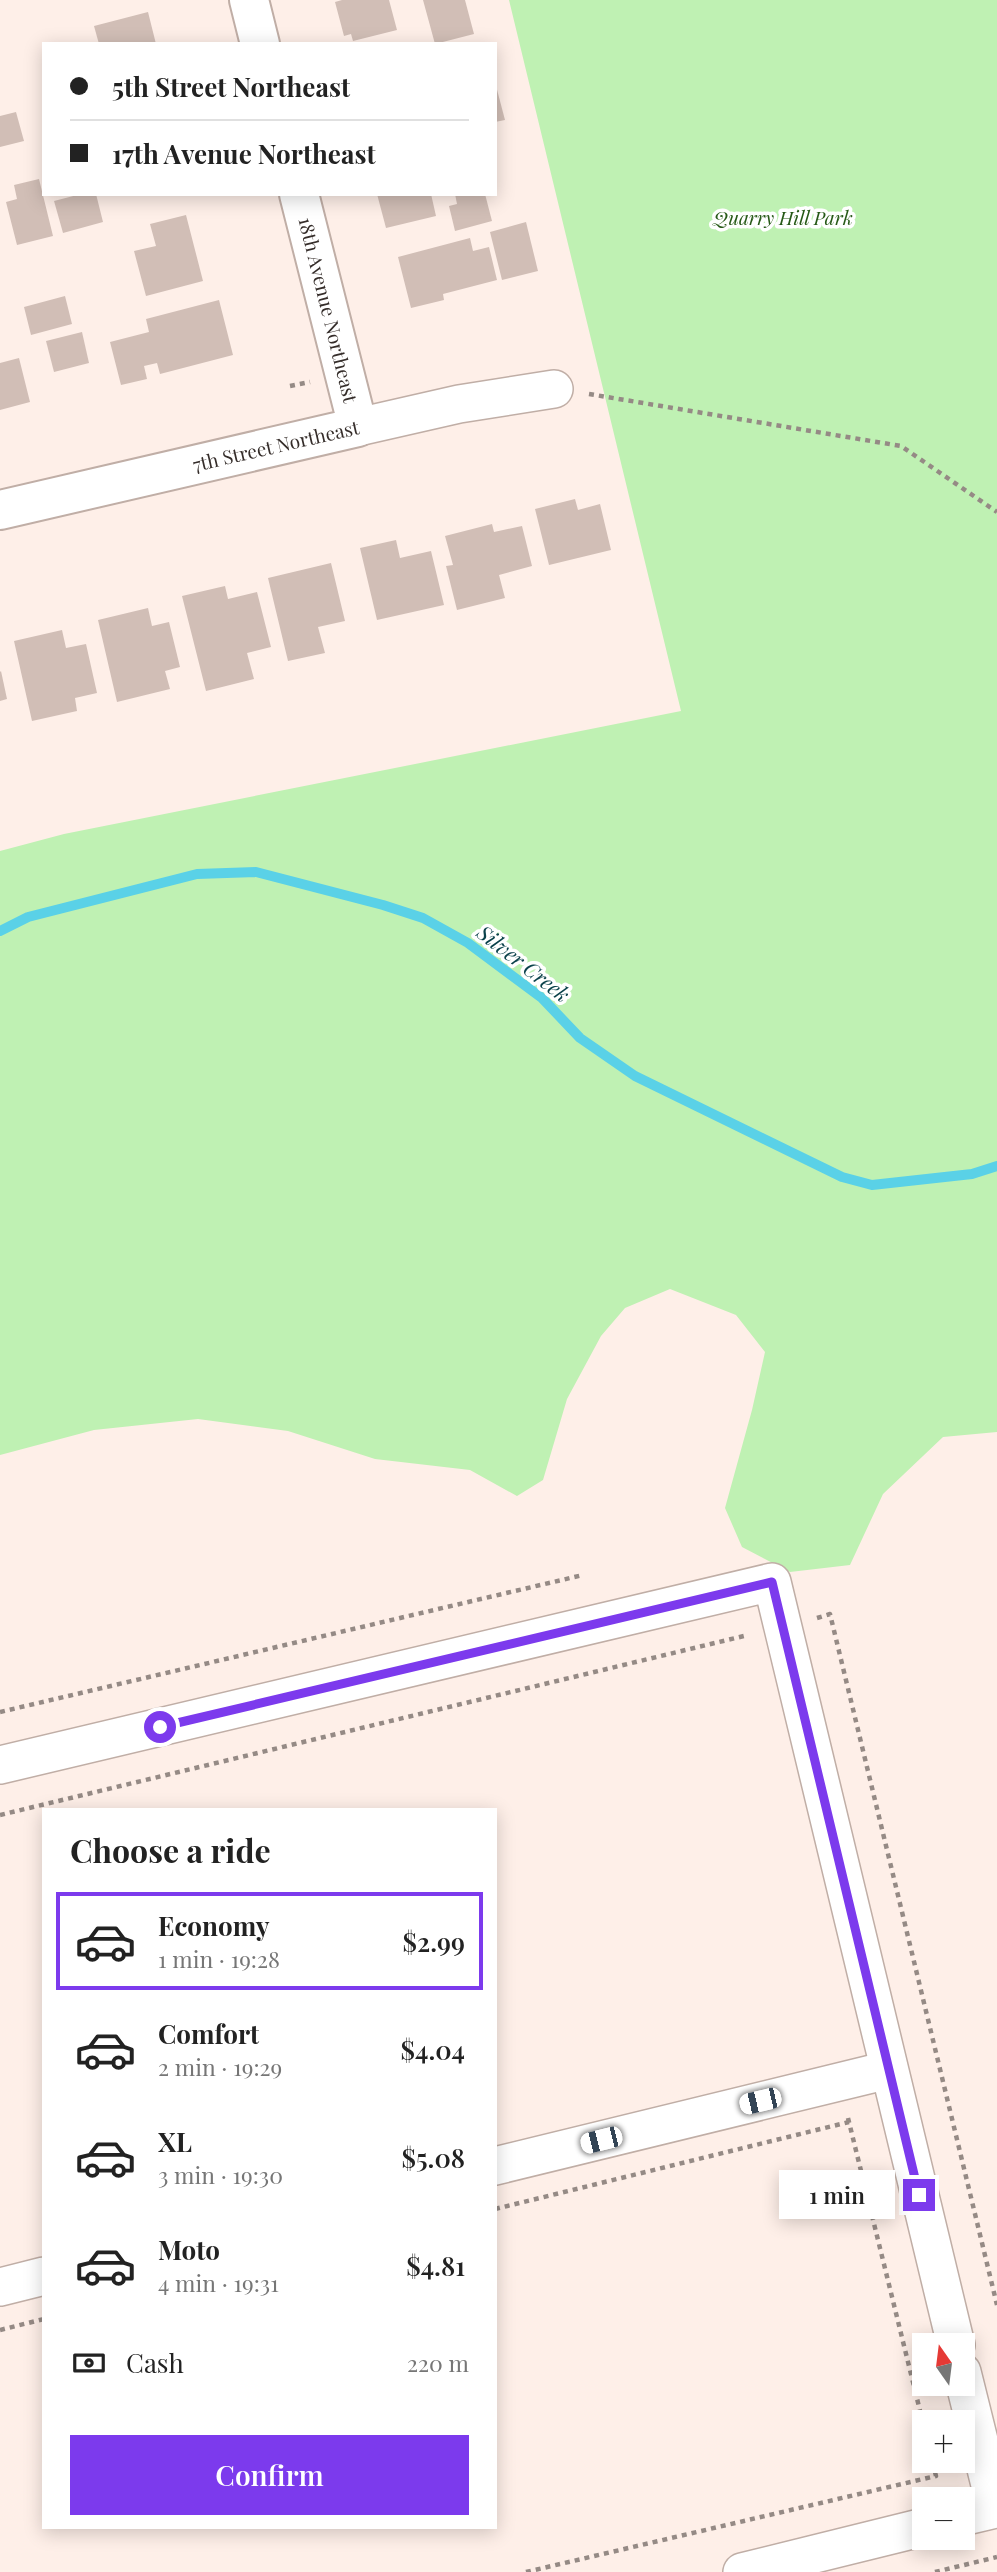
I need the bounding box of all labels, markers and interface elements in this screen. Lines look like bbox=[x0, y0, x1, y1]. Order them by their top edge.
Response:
text: 5th Street Northeast bbox=[112, 69, 350, 104]
text: 17th Avenue Northeast bbox=[112, 136, 376, 171]
park label: Quarry Hill Park bbox=[712, 204, 853, 230]
street label: 18th Avenue Northeast bbox=[293, 214, 365, 406]
street label: 7th Street Northeast bbox=[190, 413, 362, 477]
water label: Silver Creek bbox=[471, 917, 576, 1007]
route start bbox=[144, 1711, 176, 1743]
text: Choose a ride bbox=[70, 1828, 271, 1871]
text: Economy bbox=[158, 1908, 269, 1943]
icon: car bbox=[74, 1910, 137, 1973]
text: $2.99 bbox=[403, 1924, 465, 1959]
text: 1 min · 19:28 bbox=[158, 1943, 280, 1974]
text: Comfort bbox=[158, 2016, 259, 2051]
icon: car bbox=[74, 2018, 137, 2081]
text: $4.04 bbox=[401, 2032, 465, 2067]
text: 2 min · 19:29 bbox=[158, 2051, 282, 2082]
car bbox=[738, 2086, 783, 2116]
text: XL bbox=[158, 2124, 192, 2159]
car bbox=[579, 2125, 624, 2155]
icon: car bbox=[74, 2126, 137, 2189]
text: $5.08 bbox=[401, 2140, 465, 2175]
text: 3 min · 19:30 bbox=[158, 2159, 283, 2190]
callout: 1 min bbox=[779, 2170, 894, 2220]
text: 1 min bbox=[809, 2179, 865, 2210]
route end bbox=[903, 2179, 935, 2211]
text: Moto bbox=[158, 2232, 220, 2267]
icon: car bbox=[74, 2234, 137, 2297]
text: $4.81 bbox=[406, 2248, 465, 2283]
text: 4 min · 19:31 bbox=[158, 2267, 279, 2298]
north arrow bbox=[912, 2333, 975, 2396]
map controls bbox=[912, 2333, 975, 2550]
icon: cash bbox=[70, 2344, 108, 2382]
text: Cash bbox=[126, 2345, 184, 2380]
text: 220 m bbox=[407, 2347, 469, 2378]
button: + bbox=[912, 2410, 975, 2473]
button: Confirm bbox=[70, 2435, 469, 2515]
button: − bbox=[912, 2487, 975, 2550]

